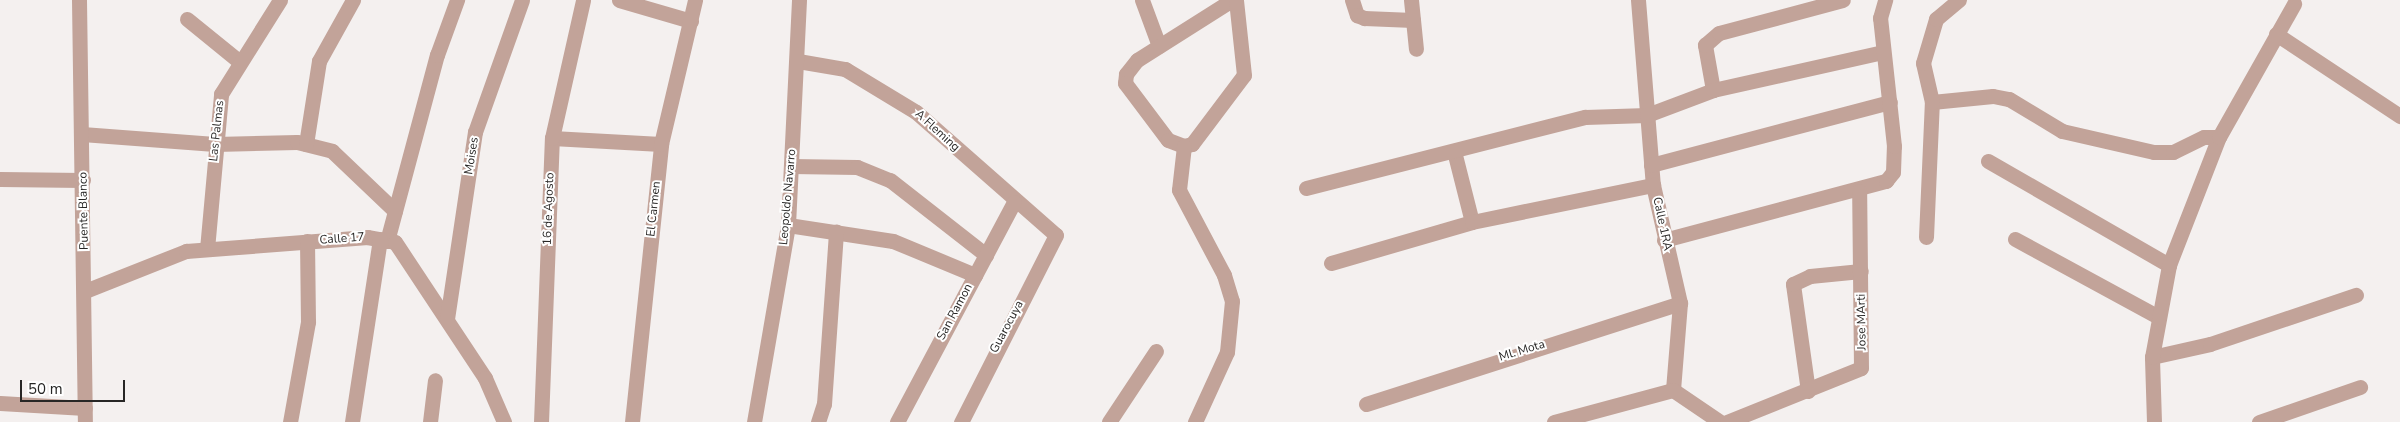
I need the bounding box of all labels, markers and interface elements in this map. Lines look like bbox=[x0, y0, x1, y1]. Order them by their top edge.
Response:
street label: Las Palmas bbox=[207, 100, 227, 162]
street label: A Fleming bbox=[912, 107, 962, 155]
street label: Moises bbox=[462, 136, 482, 176]
street label: Leopoldo Navarro bbox=[777, 148, 799, 246]
street label: Puente Blanco bbox=[76, 172, 92, 250]
street label: 16 de Agosto bbox=[541, 172, 557, 246]
street label: El Carmen bbox=[644, 181, 664, 237]
street label: Calle 1RA bbox=[1649, 196, 1675, 252]
street label: Calle 17 bbox=[319, 230, 365, 248]
street label: San Ramon bbox=[934, 281, 976, 343]
street label: Jose MArti bbox=[1854, 294, 1870, 350]
street label: Guarocuya bbox=[987, 298, 1027, 356]
street label: Ml. Mota bbox=[1497, 337, 1547, 365]
scale bar bbox=[22, 370, 128, 402]
text: 50 m bbox=[28, 379, 63, 399]

